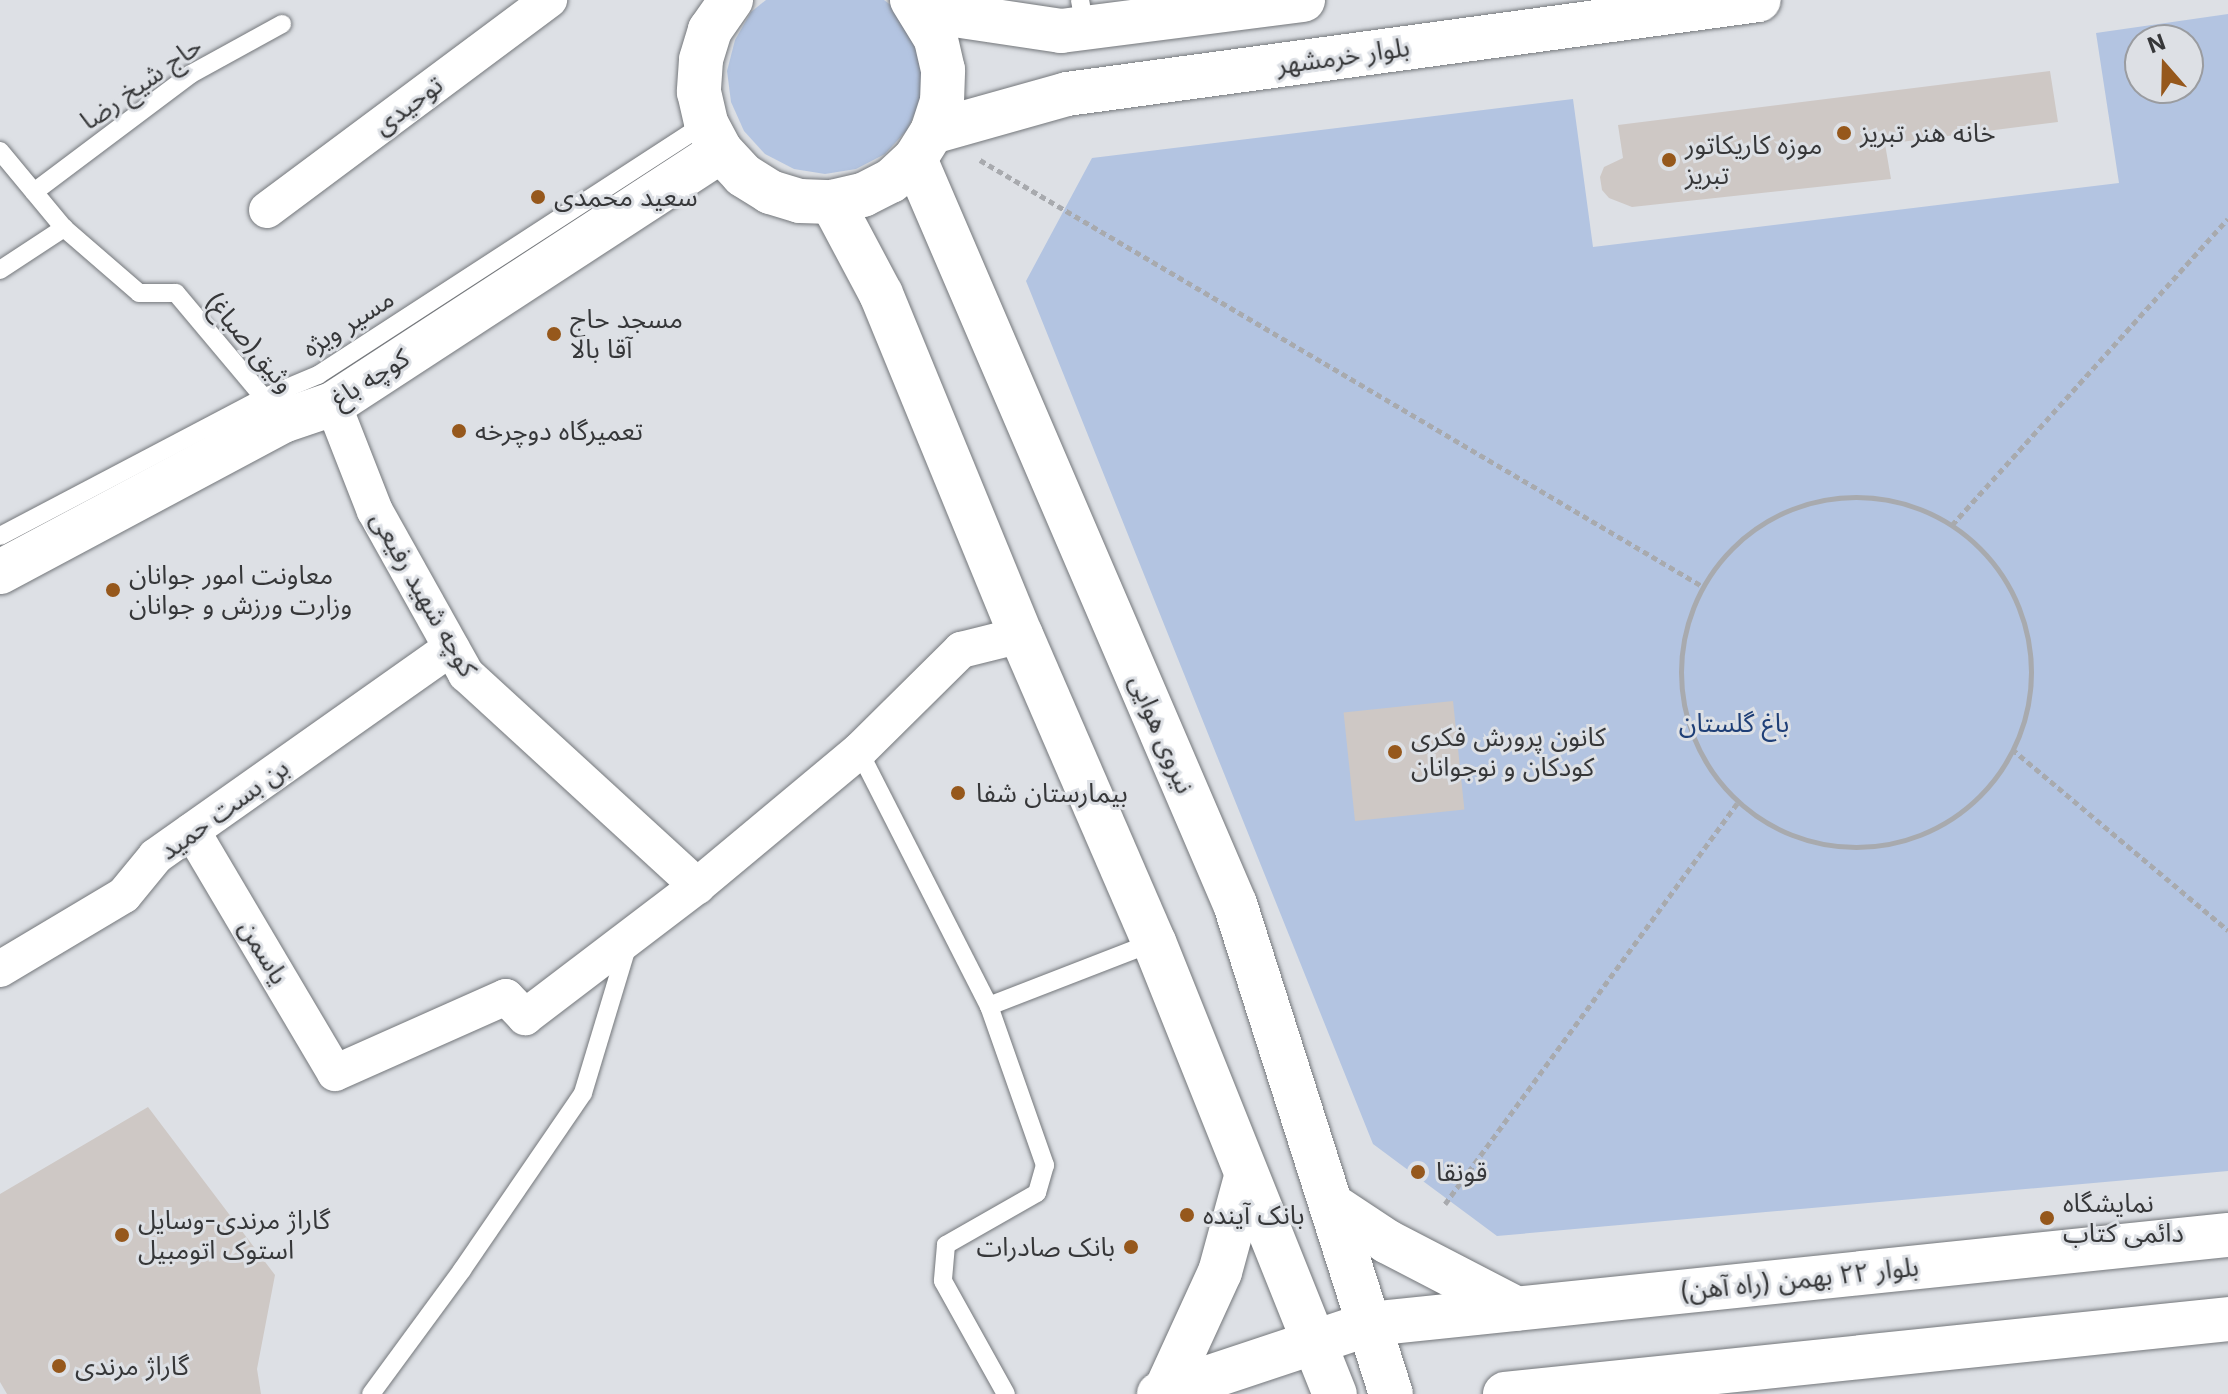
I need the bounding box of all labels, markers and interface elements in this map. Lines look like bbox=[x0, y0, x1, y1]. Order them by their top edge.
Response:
north arrow bbox=[2124, 24, 2204, 104]
text: N bbox=[2144, 28, 2169, 58]
street label: حاج شیخ رضا bbox=[74, 30, 208, 136]
street label: بلوار خرمشهر bbox=[1275, 31, 1411, 81]
street label: توحیدی bbox=[367, 69, 449, 141]
place label: خانه هنر تبریز bbox=[1860, 117, 1996, 149]
marker: خانه هنر تبریز bbox=[1835, 124, 1853, 142]
place label: موزه کاریکاتور تبریز bbox=[1685, 129, 1822, 190]
marker: موزه کاریکاتور تبریز bbox=[1660, 151, 1678, 169]
place label: سعید محمدی bbox=[554, 181, 698, 213]
marker: سعید محمدی bbox=[529, 188, 547, 206]
street label: مسیر ویژه bbox=[296, 283, 400, 363]
street label: وثیق(صباغ) bbox=[199, 285, 301, 399]
place label: مسجد حاج آقا بالا bbox=[570, 303, 683, 364]
marker: مسجد حاج آقا بالا bbox=[545, 325, 563, 343]
street label: کوچه باغ bbox=[325, 342, 415, 414]
place label: تعمیرگاه دوچرخه bbox=[475, 415, 643, 447]
marker: تعمیرگاه دوچرخه bbox=[450, 422, 468, 440]
street label: کوچه شهید رفیعی bbox=[364, 506, 484, 682]
place label: معاونت امور جوانان وزارت ورزش و جوانان bbox=[129, 559, 352, 620]
marker: معاونت امور جوانان وزارت ورزش و جوانان bbox=[104, 581, 122, 599]
street label: نیروی هوایی bbox=[1123, 670, 1201, 798]
park label: باغ گلستان bbox=[1679, 707, 1789, 739]
place label: کانون پرورش فکری کودکان و نوجوانان bbox=[1411, 721, 1606, 782]
marker: کانون پرورش فکری کودکان و نوجوانان bbox=[1386, 743, 1404, 761]
street label: بن بست حمید bbox=[153, 752, 295, 866]
place label: بیمارستان شفا bbox=[976, 777, 1128, 809]
marker: بیمارستان شفا bbox=[947, 782, 969, 804]
street label: یاسمن bbox=[233, 914, 295, 990]
place label: قونقا bbox=[1436, 1156, 1487, 1188]
marker: قونقا bbox=[1407, 1161, 1429, 1183]
place label: نمایشگاه دائمی کتاب bbox=[2063, 1187, 2184, 1248]
place label: بانک آینده bbox=[1203, 1199, 1304, 1231]
place label: گاراژ مرندی-وسایل استوک اتومبیل bbox=[138, 1204, 330, 1266]
marker: بانک آینده bbox=[1178, 1206, 1196, 1224]
marker: نمایشگاه دائمی کتاب bbox=[2038, 1209, 2056, 1227]
marker: گاراژ مرندی-وسایل استوک اتومبیل bbox=[113, 1226, 131, 1244]
place label: بانک صادرات bbox=[976, 1231, 1115, 1263]
marker: بانک صادرات bbox=[1122, 1238, 1140, 1256]
street label: بلوار ۲۲ بهمن (راه آهن) bbox=[1678, 1251, 1920, 1307]
place label: گاراژ مرندی bbox=[75, 1350, 189, 1382]
marker: گاراژ مرندی bbox=[50, 1357, 68, 1375]

